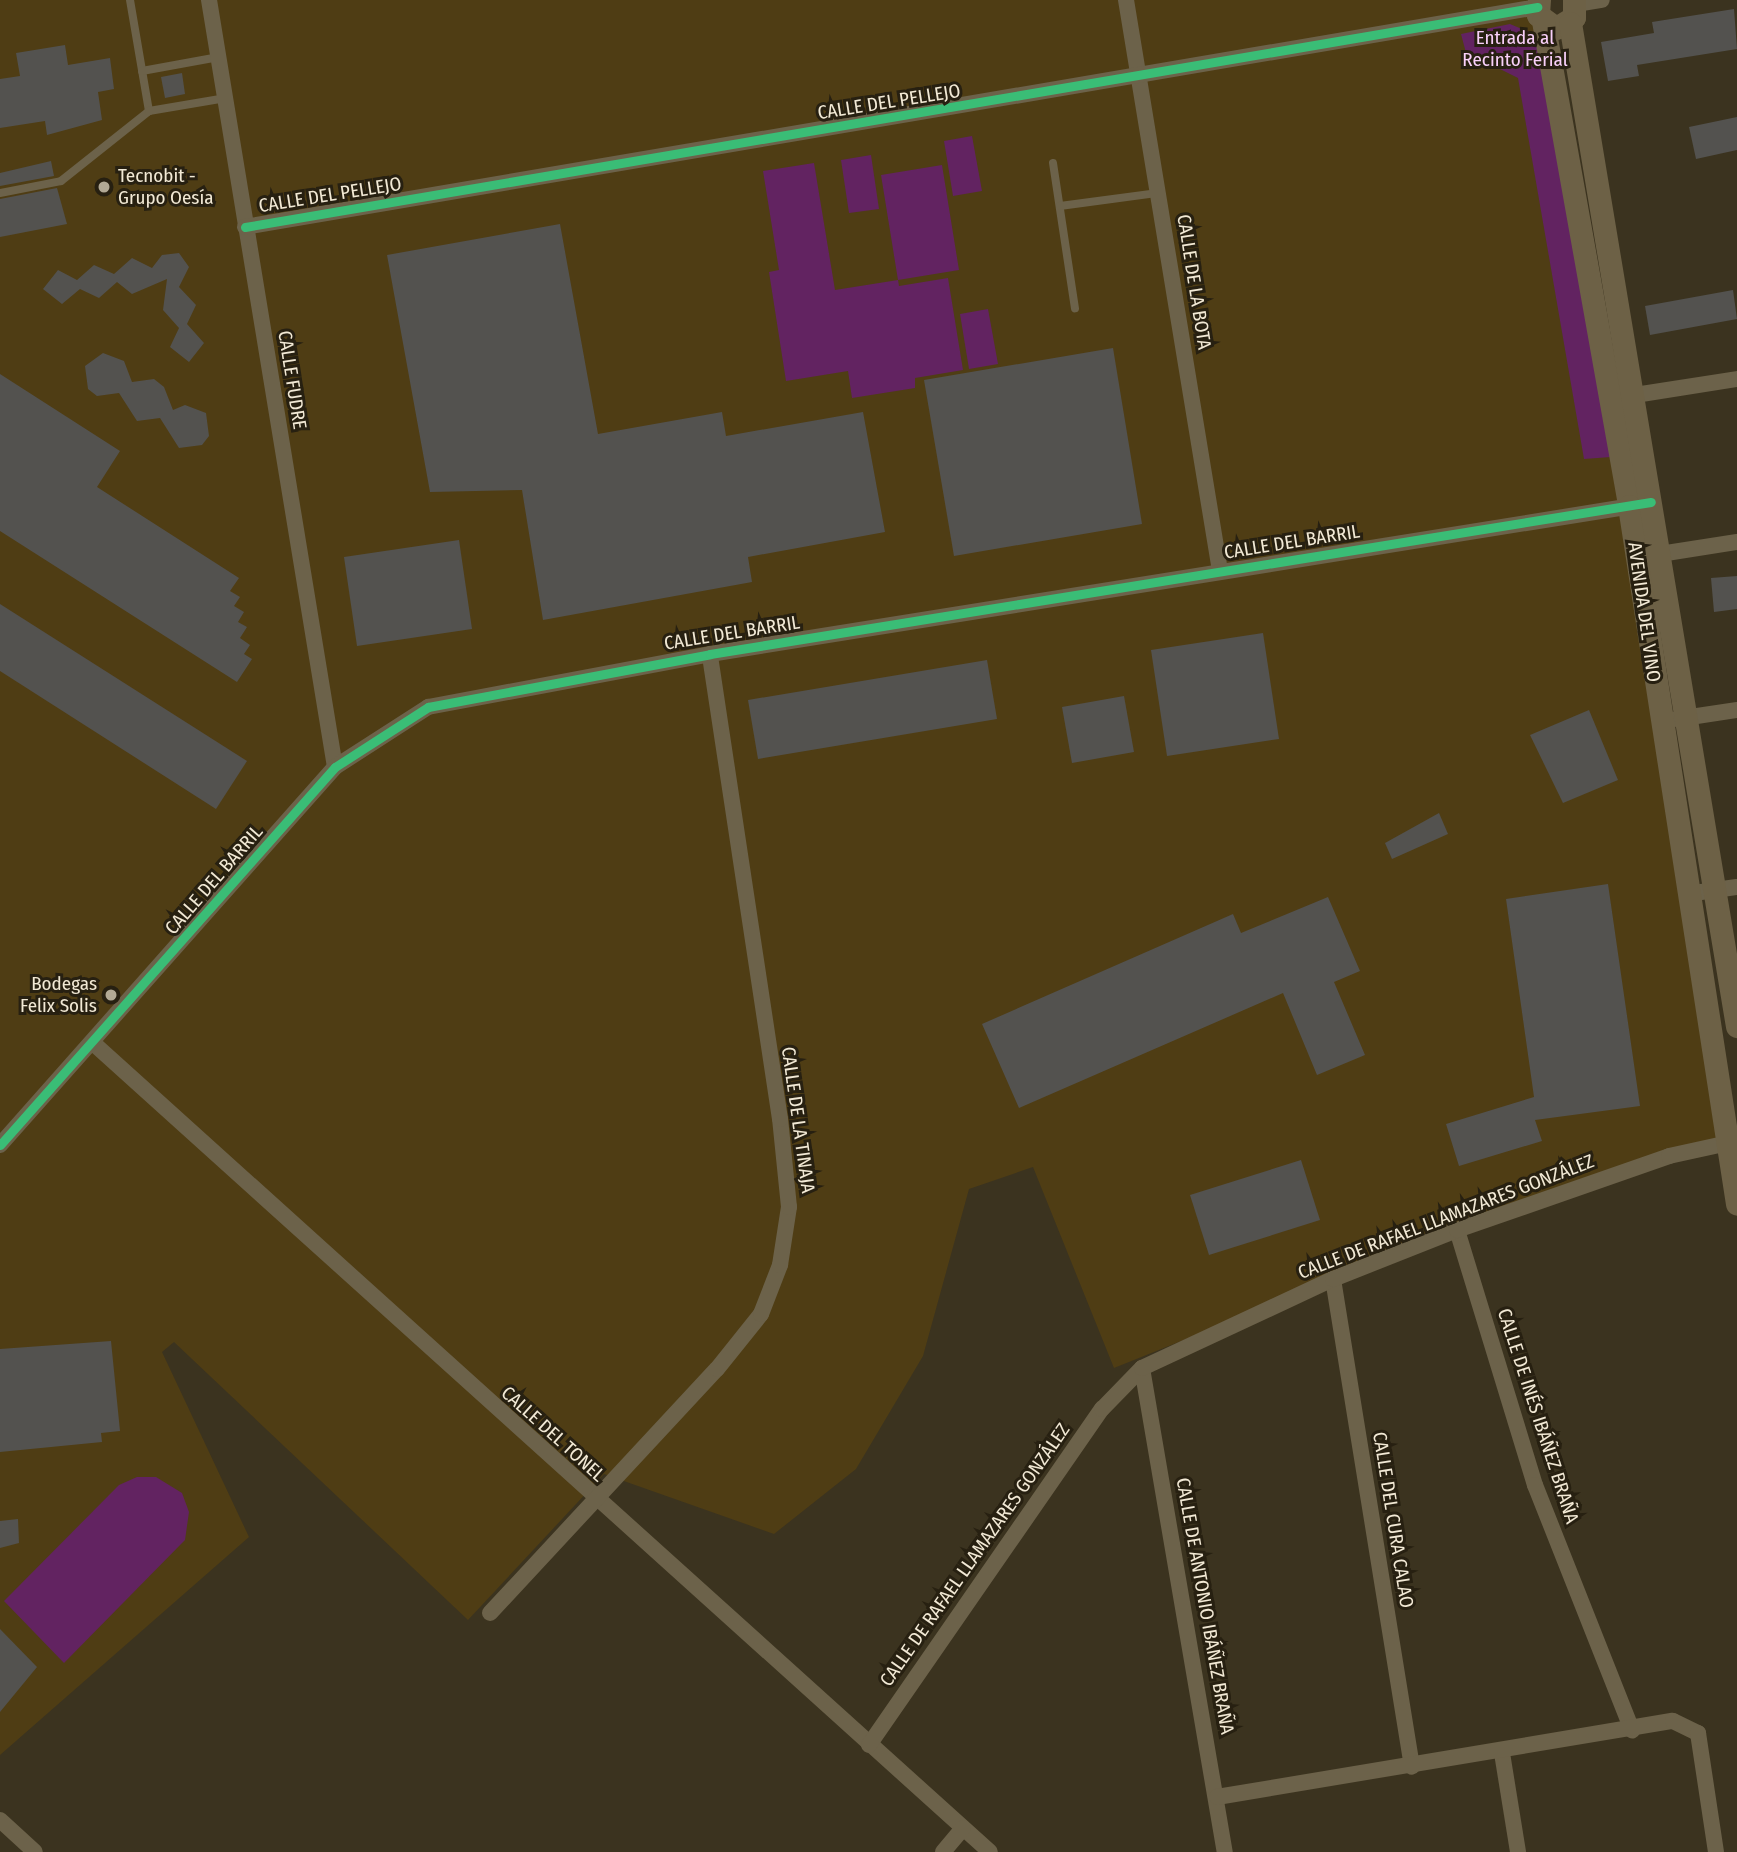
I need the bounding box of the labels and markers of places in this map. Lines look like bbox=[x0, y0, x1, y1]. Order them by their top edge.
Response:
place label: Tecnobit - Grupo Oesía bbox=[118, 165, 214, 209]
marker: Tecnobit - Grupo Oesía bbox=[96, 179, 112, 195]
place label: Bodegas Felix Solis bbox=[20, 973, 97, 1017]
marker: Bodegas Felix Solis bbox=[103, 987, 119, 1003]

